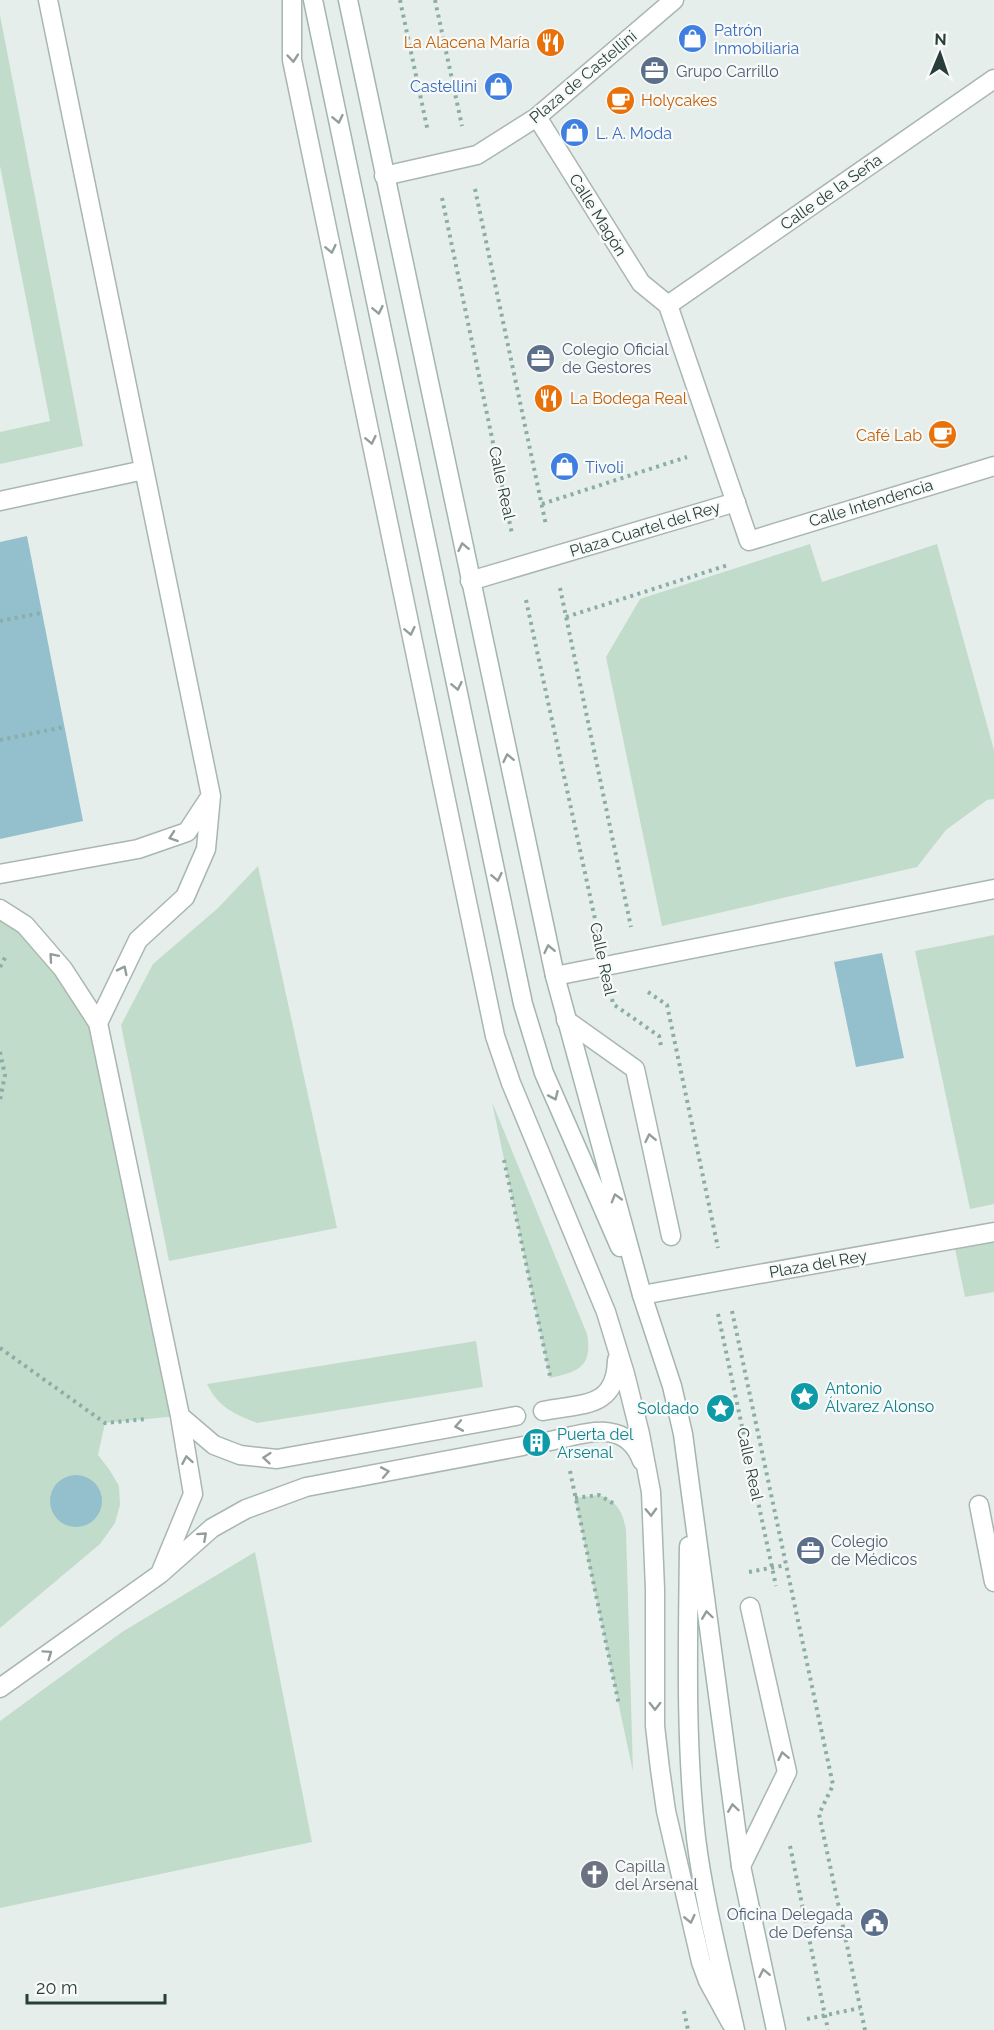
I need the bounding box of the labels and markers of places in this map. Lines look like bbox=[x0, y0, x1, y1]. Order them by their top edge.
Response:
place label: Patrón Inmobiliaria bbox=[714, 21, 799, 58]
shop icon: Patrón Inmobiliaria bbox=[677, 23, 709, 55]
restaurant icon: La Alacena María bbox=[535, 26, 567, 58]
place label: La Alacena María bbox=[404, 33, 530, 52]
office icon: Grupo Carrillo bbox=[639, 55, 671, 87]
place label: Grupo Carrillo bbox=[676, 62, 779, 81]
shop icon: Castellini bbox=[482, 70, 514, 102]
place label: Castellini bbox=[410, 77, 477, 96]
cafe icon: Holycakes bbox=[604, 84, 636, 116]
place label: Holycakes bbox=[641, 91, 718, 110]
shop icon: L. A. Moda bbox=[559, 117, 591, 149]
place label: L. A. Moda bbox=[596, 124, 672, 143]
place label: Colegio Oficial de Gestores bbox=[562, 340, 669, 377]
office icon: Colegio Oficial de Gestores bbox=[525, 342, 557, 374]
restaurant icon: La Bodega Real bbox=[533, 382, 565, 414]
place label: La Bodega Real bbox=[570, 389, 688, 408]
cafe icon: Café Lab bbox=[927, 419, 959, 451]
place label: Café Lab bbox=[856, 426, 922, 445]
shop icon: Tivoli bbox=[548, 451, 580, 483]
place label: Tivoli bbox=[585, 458, 624, 477]
place label: Antonio Álvarez Alonso bbox=[825, 1379, 934, 1416]
place icon: Antonio Álvarez Alonso bbox=[788, 1381, 820, 1413]
place icon: Soldado bbox=[704, 1392, 736, 1424]
place label: Soldado bbox=[637, 1399, 699, 1418]
place label: Puerta del Arsenal bbox=[557, 1425, 634, 1462]
building icon: Puerta del Arsenal bbox=[520, 1427, 552, 1459]
place label: Colegio de Médicos bbox=[831, 1532, 917, 1569]
office icon: Colegio de Médicos bbox=[794, 1534, 826, 1566]
place label: Capilla del Arsenal bbox=[615, 1857, 698, 1894]
church icon: Capilla del Arsenal bbox=[578, 1859, 610, 1891]
place label: Oficina Delegada de Defensa bbox=[727, 1905, 853, 1942]
public building icon: Oficina Delegada de Defensa bbox=[858, 1907, 890, 1939]

